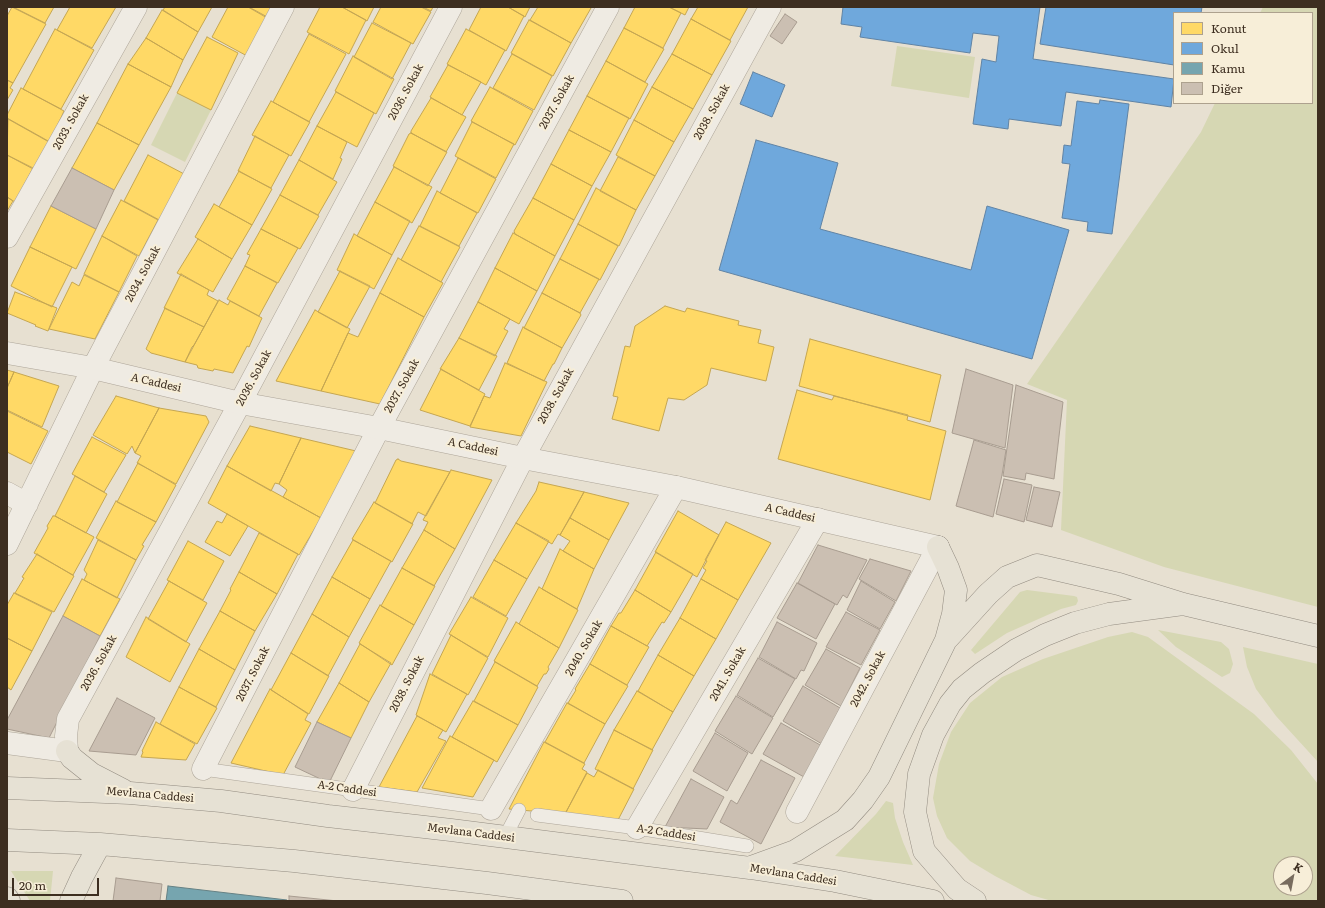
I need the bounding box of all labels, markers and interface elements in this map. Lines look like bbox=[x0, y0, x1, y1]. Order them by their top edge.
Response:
legend bbox=[1173, 12, 1313, 104]
text: Konut bbox=[1211, 19, 1246, 37]
text: Okul bbox=[1211, 39, 1239, 57]
text: Kamu bbox=[1211, 59, 1245, 77]
street label: 2036. Sokak bbox=[386, 62, 426, 122]
street label: 2037. Sokak bbox=[537, 73, 577, 131]
text: Diğer bbox=[1211, 79, 1242, 97]
street label: 2038. Sokak bbox=[691, 82, 733, 142]
street label: 2033. Sokak bbox=[50, 92, 92, 152]
street label: 2034. Sokak bbox=[123, 244, 163, 304]
street label: 2036. Sokak bbox=[234, 348, 274, 408]
street label: 2037. Sokak bbox=[382, 357, 422, 415]
street label: 2038. Sokak bbox=[535, 366, 577, 426]
street label: A Caddesi bbox=[130, 371, 182, 395]
street label: A Caddesi bbox=[447, 435, 499, 459]
street label: A Caddesi bbox=[764, 501, 816, 525]
street label: 2040. Sokak bbox=[563, 618, 605, 678]
street label: 2036. Sokak bbox=[78, 633, 120, 693]
street label: 2037. Sokak bbox=[234, 644, 272, 704]
street label: 2041. Sokak bbox=[707, 644, 749, 704]
street label: 2042. Sokak bbox=[848, 649, 888, 709]
street label: 2038. Sokak bbox=[387, 653, 427, 715]
street label: A-2 Caddesi bbox=[316, 778, 378, 800]
street label: Mevlana Caddesi bbox=[105, 785, 195, 805]
street label: Mevlana Caddesi bbox=[426, 821, 516, 845]
street label: A-2 Caddesi bbox=[635, 822, 697, 844]
north arrow bbox=[1273, 856, 1313, 896]
text: K bbox=[1291, 858, 1307, 876]
street label: Mevlana Caddesi bbox=[748, 862, 838, 888]
scale bar bbox=[14, 870, 101, 896]
text: 20 m bbox=[19, 876, 46, 894]

